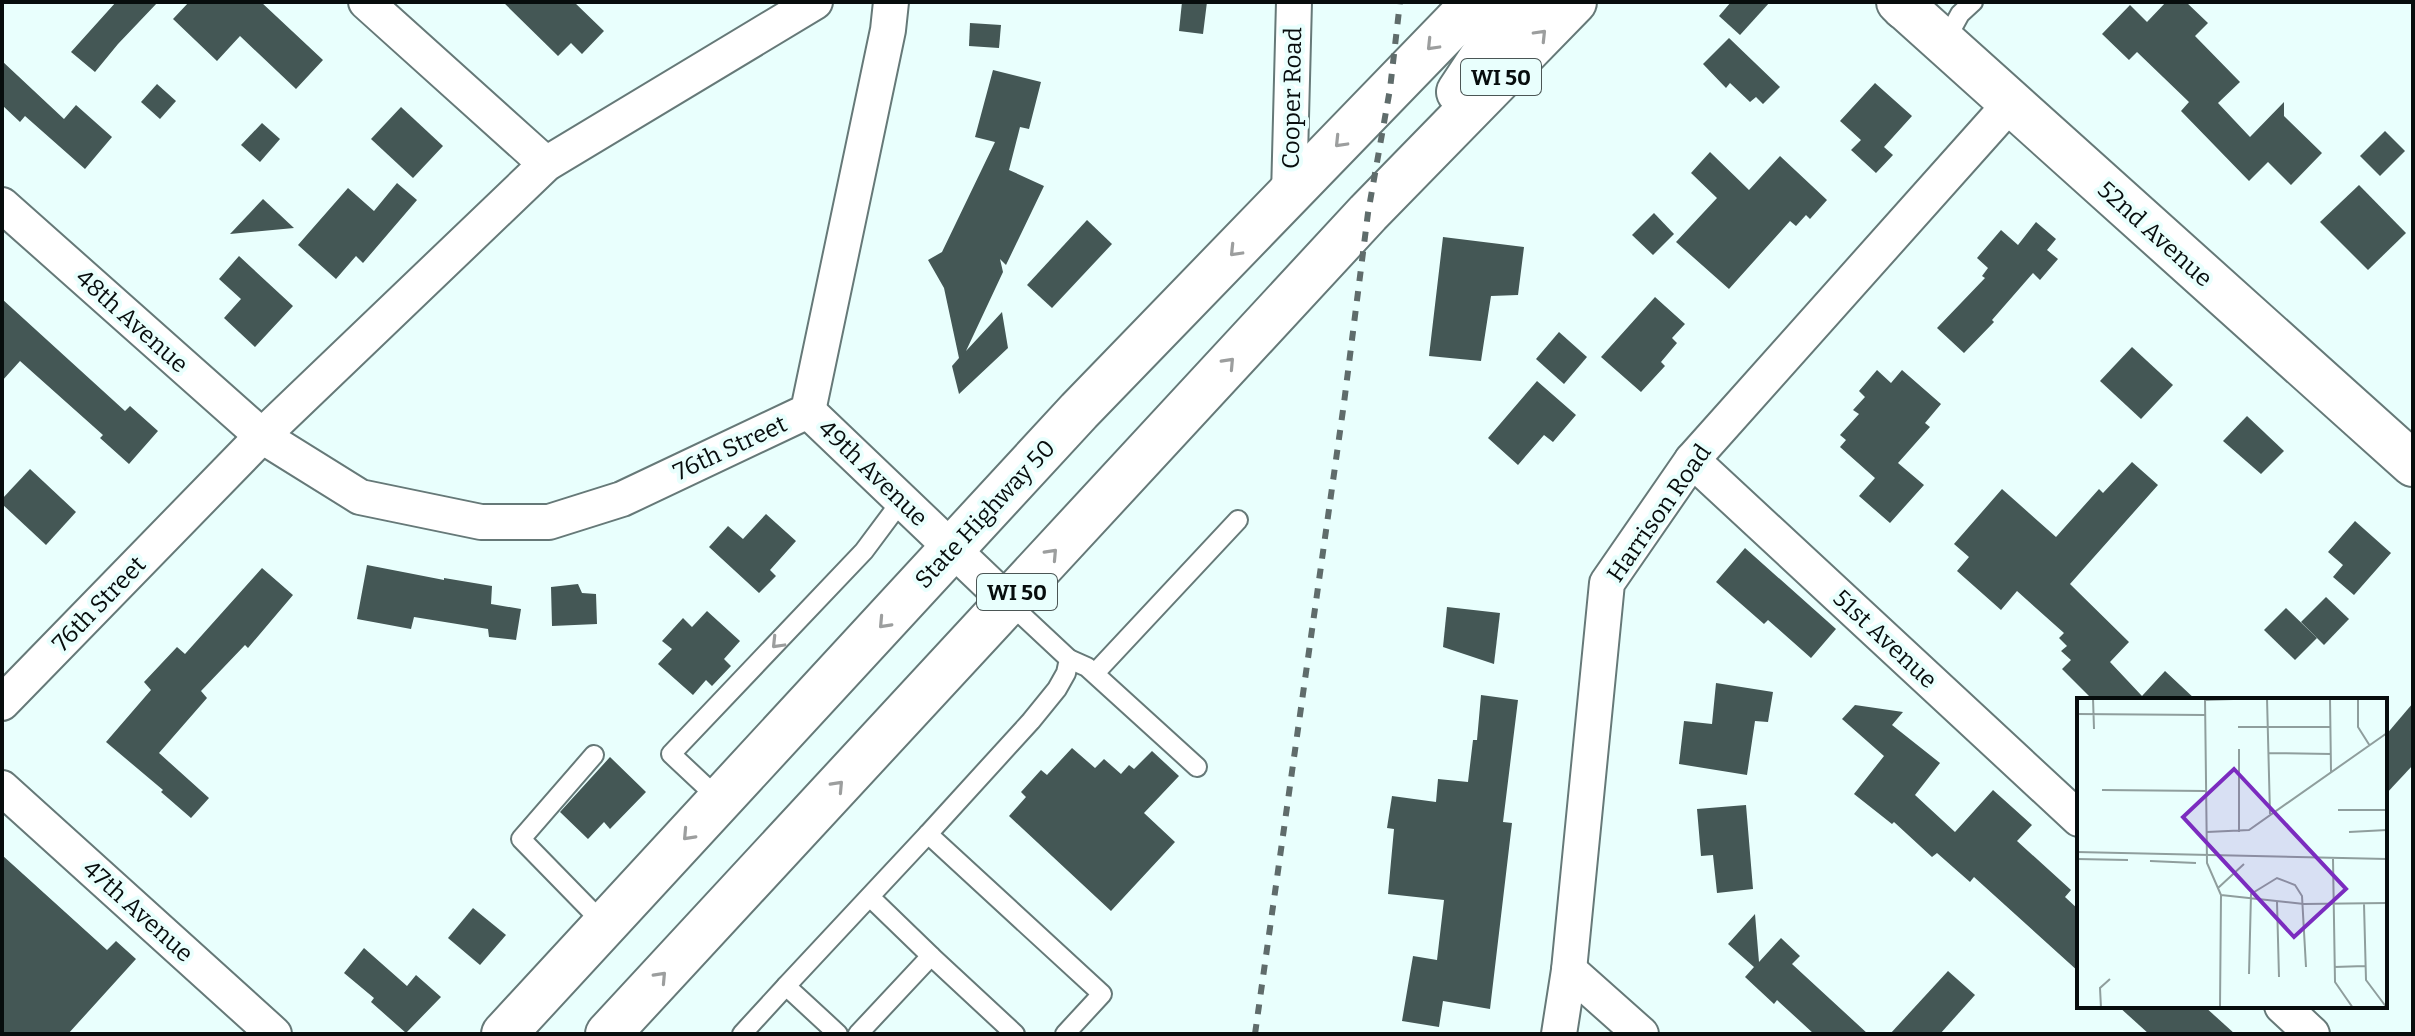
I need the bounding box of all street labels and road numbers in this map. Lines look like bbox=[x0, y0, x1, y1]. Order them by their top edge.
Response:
street label: Cooper Road bbox=[1277, 27, 1307, 169]
road number: WI 50 bbox=[1461, 59, 1541, 95]
street label: 52nd Avenue bbox=[2092, 175, 2218, 293]
street label: 48th Avenue bbox=[70, 264, 194, 378]
street label: 76th Street bbox=[669, 409, 791, 486]
street label: 49th Avenue bbox=[813, 414, 933, 532]
street label: State Highway 50 bbox=[909, 434, 1061, 594]
street label: Harrison Road bbox=[1601, 439, 1717, 587]
street label: 76th Street bbox=[47, 550, 152, 658]
road number: WI 50 bbox=[977, 574, 1057, 610]
street label: 51st Avenue bbox=[1827, 584, 1943, 694]
street label: 47th Avenue bbox=[77, 854, 199, 968]

